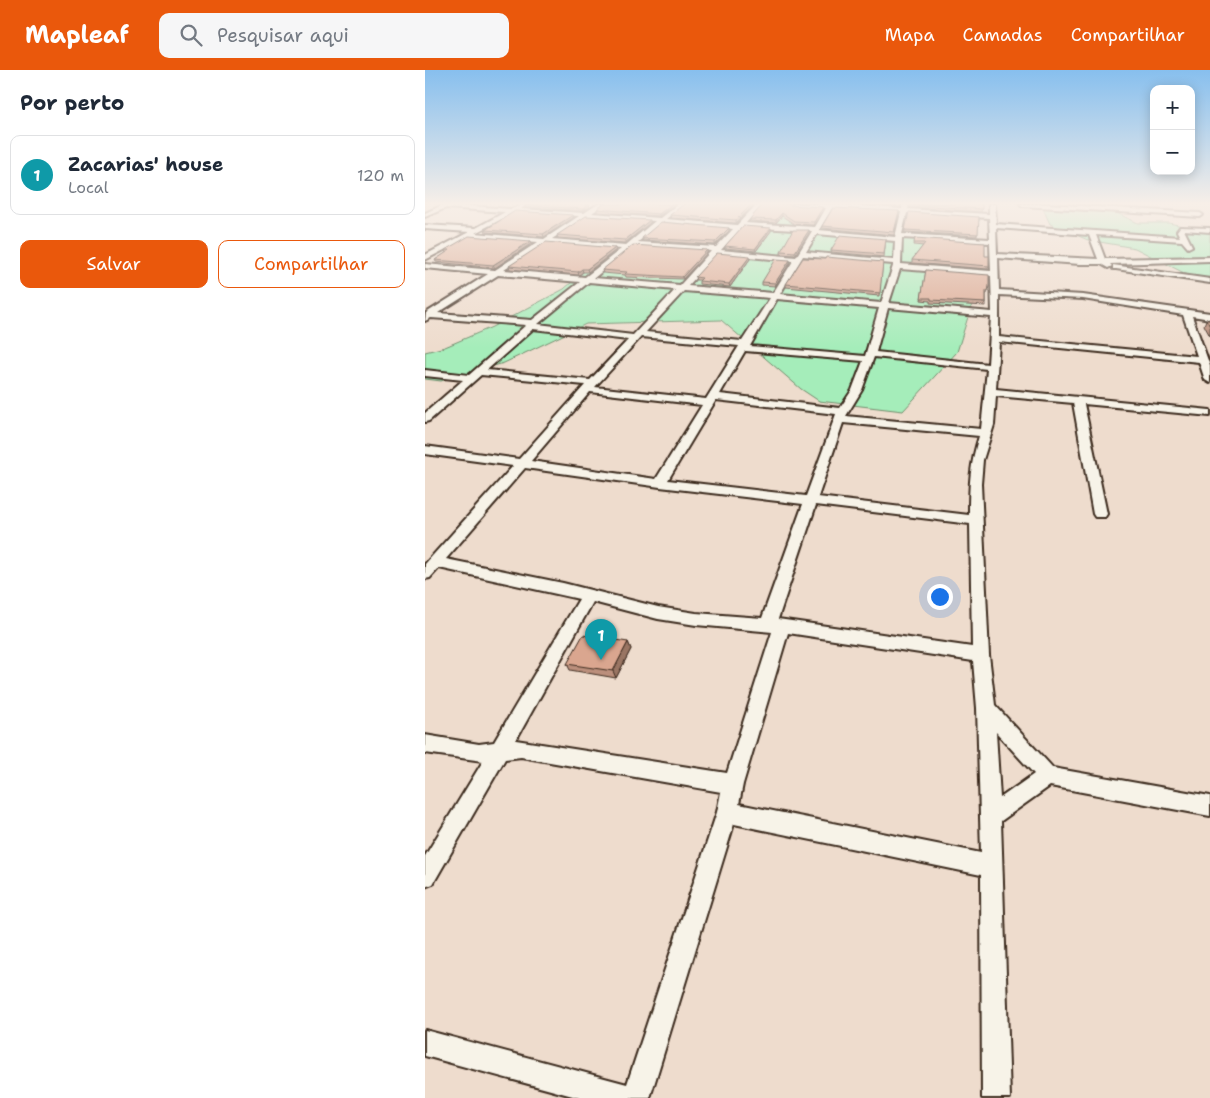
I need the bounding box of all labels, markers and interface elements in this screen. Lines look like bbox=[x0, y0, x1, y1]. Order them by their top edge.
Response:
search box bbox=[159, 13, 509, 58]
text: Mapleaf bbox=[25, 19, 129, 51]
icon: search bbox=[177, 21, 205, 49]
text: Pesquisar aqui bbox=[217, 23, 349, 48]
text: Mapa bbox=[885, 23, 935, 47]
text: Camadas bbox=[963, 23, 1043, 47]
text: Compartilhar bbox=[1071, 23, 1185, 47]
map controls bbox=[1150, 85, 1195, 175]
button: + bbox=[1150, 85, 1195, 130]
text: Por perto bbox=[20, 89, 124, 117]
button: − bbox=[1150, 130, 1195, 175]
text: Zacarias' house bbox=[68, 152, 223, 177]
text: 1 bbox=[33, 165, 41, 186]
text: 120 m bbox=[357, 165, 404, 186]
text: Local bbox=[68, 177, 109, 198]
button: Salvar bbox=[20, 240, 208, 288]
button: Compartilhar bbox=[218, 240, 405, 288]
your location bbox=[927, 584, 953, 610]
pin: 1 bbox=[585, 619, 617, 660]

